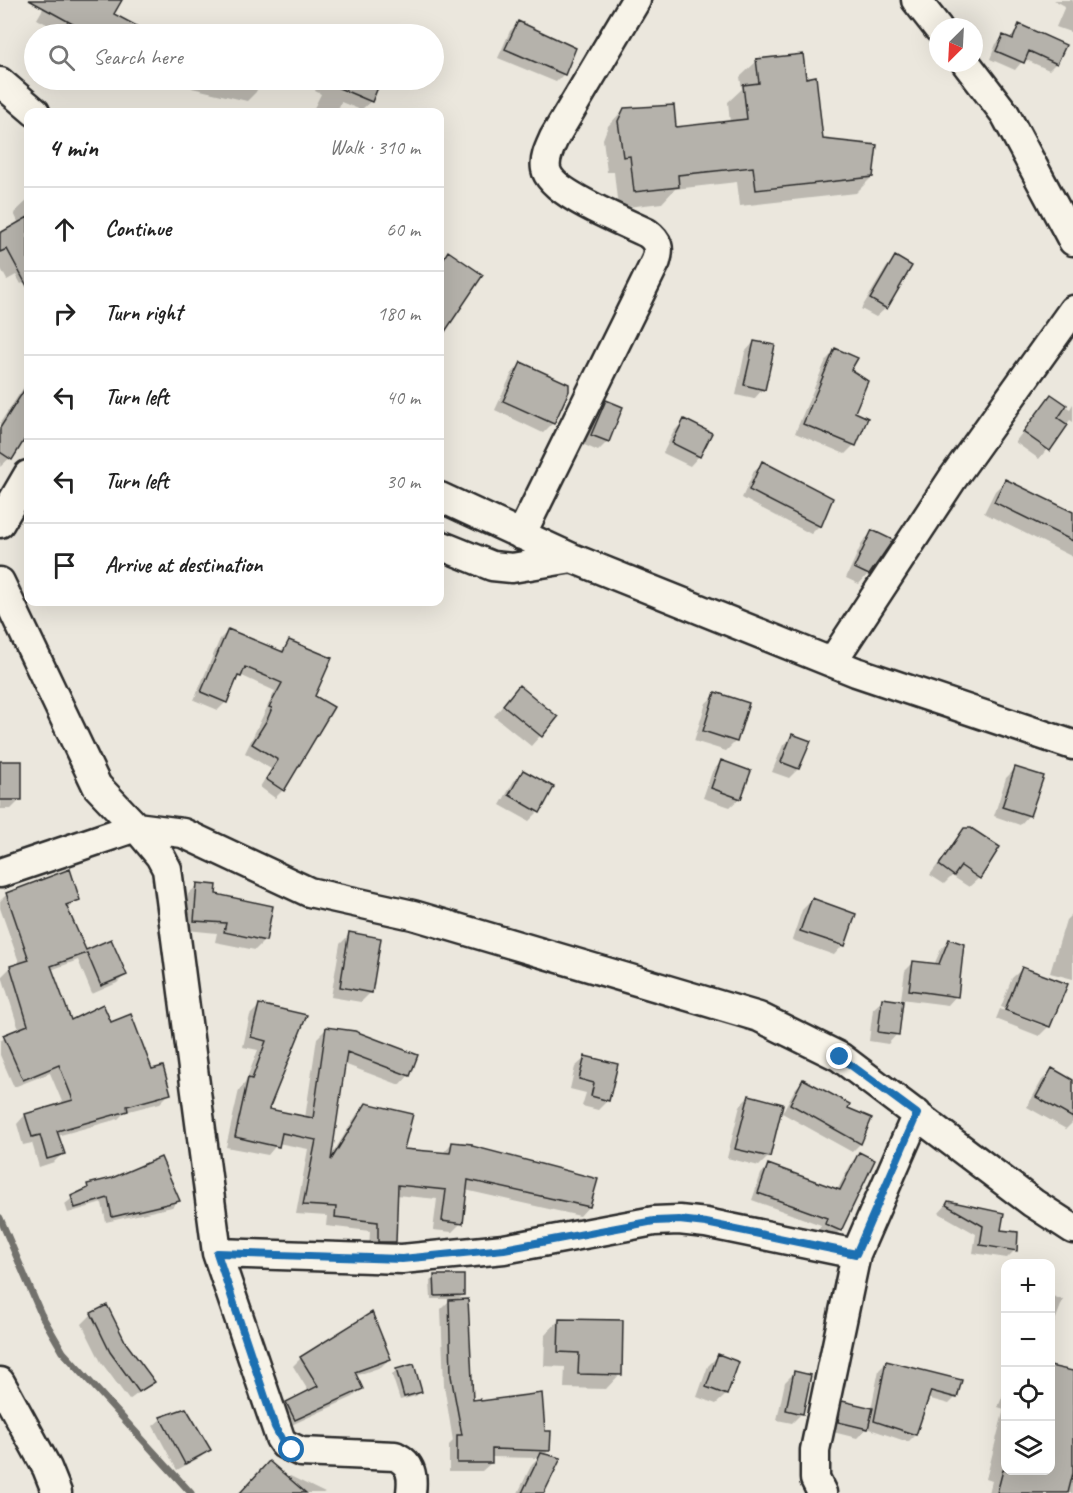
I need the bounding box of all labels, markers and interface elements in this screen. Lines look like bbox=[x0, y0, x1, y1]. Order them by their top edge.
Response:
north arrow bbox=[929, 18, 983, 72]
search box bbox=[24, 24, 444, 90]
icon: search bbox=[45, 41, 78, 74]
text: Search here bbox=[93, 43, 183, 71]
text: 4 min bbox=[48, 131, 98, 164]
text: Walk · 310 m bbox=[330, 135, 420, 160]
icon: ahead bbox=[48, 213, 81, 246]
text: Continue bbox=[105, 215, 171, 243]
text: 60 m bbox=[386, 217, 420, 242]
icon: right bbox=[48, 297, 81, 330]
text: Turn right bbox=[105, 299, 182, 327]
text: 180 m bbox=[377, 301, 420, 326]
icon: left bbox=[48, 381, 81, 414]
text: Turn left bbox=[105, 383, 169, 411]
text: 40 m bbox=[386, 385, 420, 410]
icon: left bbox=[48, 465, 81, 498]
text: Turn left bbox=[105, 467, 169, 495]
text: 30 m bbox=[386, 469, 420, 494]
icon: arrive bbox=[48, 549, 81, 582]
text: Arrive at destination bbox=[105, 551, 262, 579]
route end bbox=[826, 1043, 852, 1069]
map controls bbox=[1001, 1259, 1055, 1475]
button: + bbox=[1001, 1259, 1055, 1313]
button: − bbox=[1001, 1313, 1055, 1367]
button: locate bbox=[1001, 1367, 1055, 1421]
button: layers bbox=[1001, 1421, 1055, 1475]
route start bbox=[278, 1436, 304, 1462]

